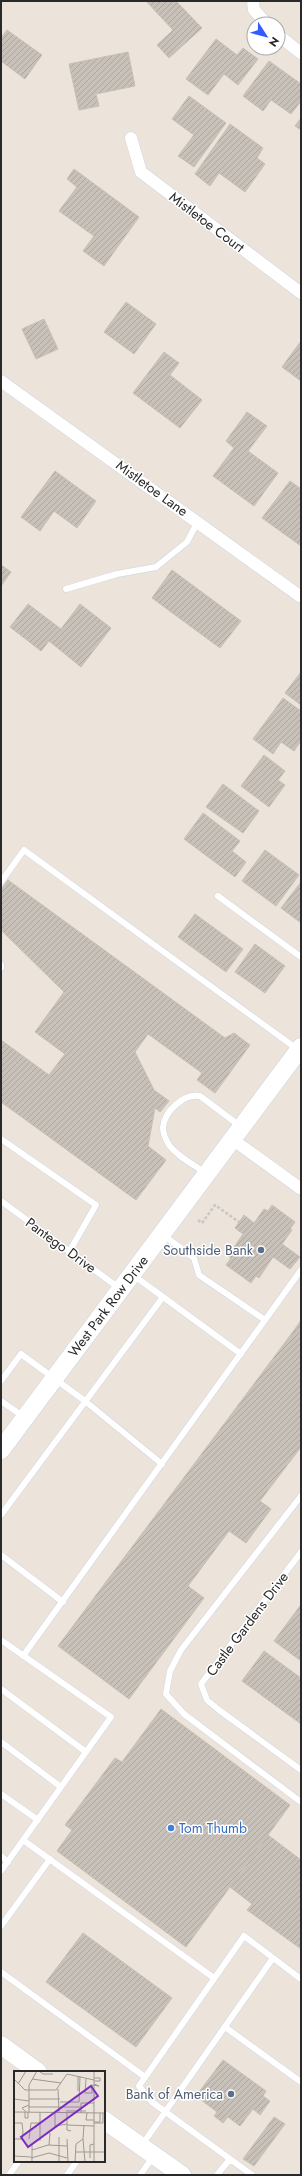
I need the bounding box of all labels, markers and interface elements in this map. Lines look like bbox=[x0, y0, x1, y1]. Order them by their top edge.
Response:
north arrow bbox=[246, 16, 286, 56]
text: N bbox=[265, 34, 283, 50]
street label: Mistletoe Court bbox=[165, 187, 249, 257]
street label: Mistletoe Lane bbox=[112, 455, 192, 521]
street label: Pantego Drive bbox=[22, 1213, 100, 1277]
place label: Southside Bank bbox=[163, 1240, 254, 1260]
marker: Southside Bank bbox=[256, 1245, 266, 1255]
street label: West Park Row Drive bbox=[63, 1251, 153, 1361]
street label: Castle Gardens Drive bbox=[201, 1568, 293, 1680]
place label: Tom Thumb bbox=[179, 1818, 247, 1838]
marker: Tom Thumb bbox=[166, 1823, 176, 1833]
inset map bbox=[14, 2071, 105, 2162]
place label: Bank of America bbox=[126, 2084, 223, 2104]
marker: Bank of America bbox=[226, 2089, 236, 2099]

